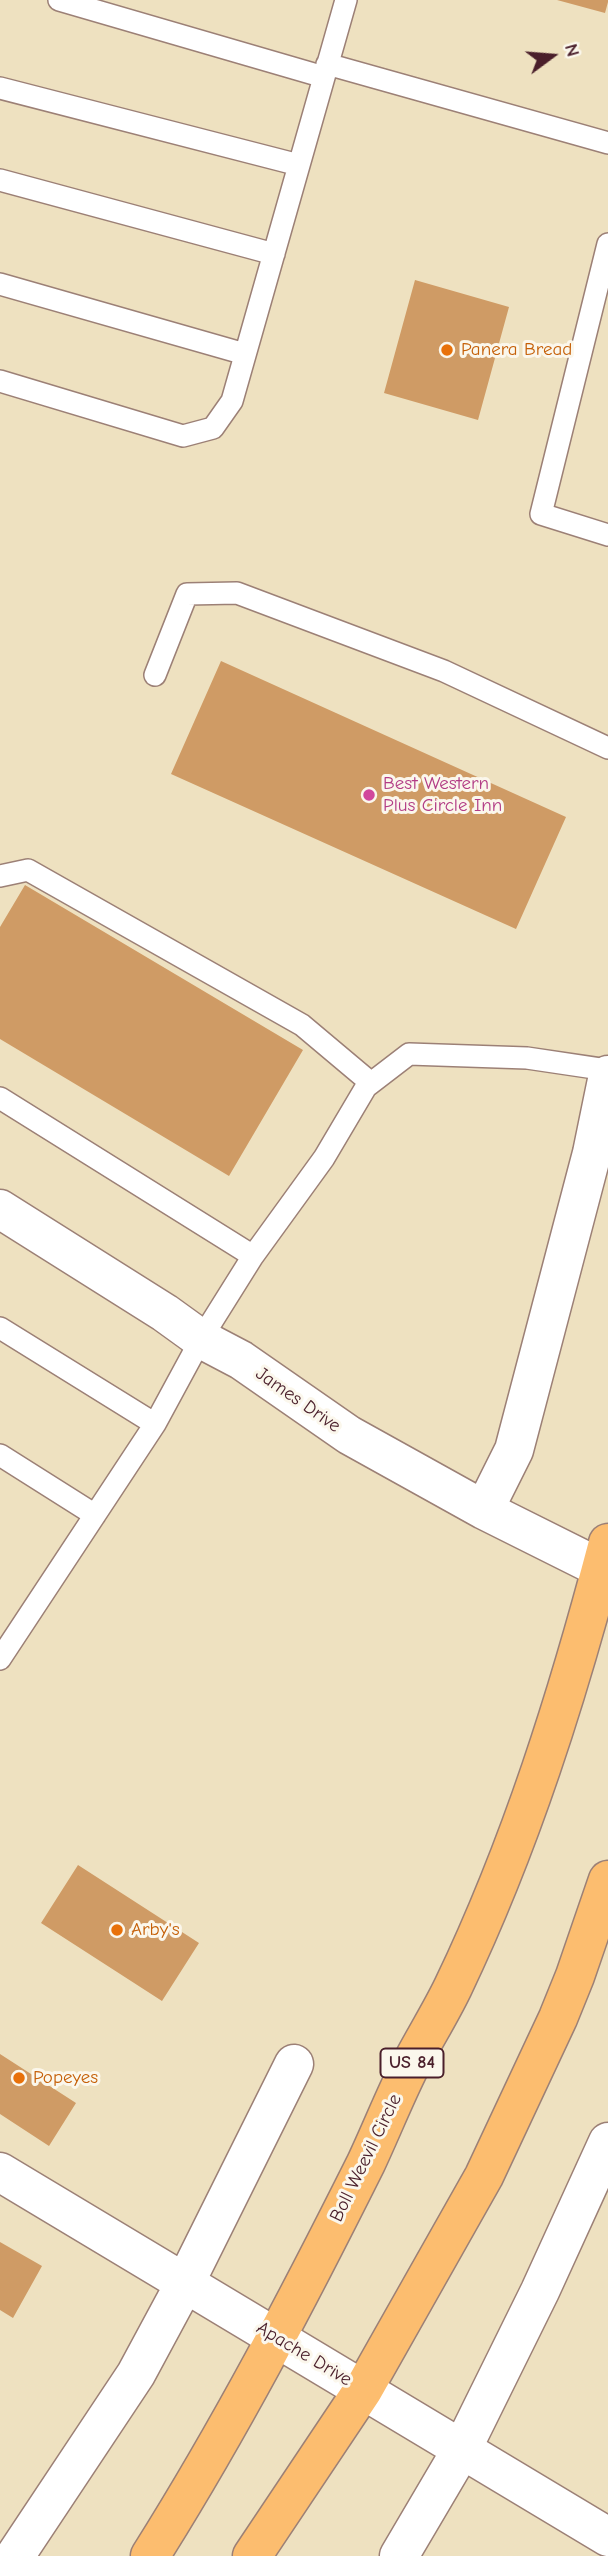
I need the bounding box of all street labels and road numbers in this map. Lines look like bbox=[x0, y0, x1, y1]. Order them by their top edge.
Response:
street label: James Drive bbox=[251, 1362, 345, 1438]
road number: US 84 bbox=[380, 2048, 444, 2078]
street label: Boll Weevil Circle bbox=[325, 2090, 407, 2226]
street label: Apache Drive bbox=[252, 2317, 356, 2391]

